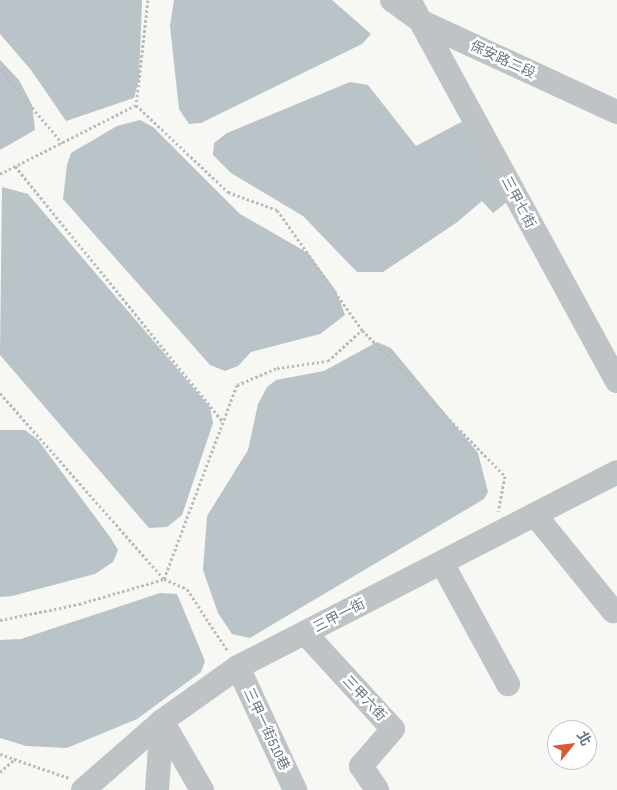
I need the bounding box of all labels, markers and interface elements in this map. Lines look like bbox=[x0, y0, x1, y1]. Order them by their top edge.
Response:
street label: 保安路二段 bbox=[468, 37, 538, 81]
street label: 三甲七街 bbox=[498, 173, 540, 231]
street label: 三甲一街 bbox=[310, 595, 368, 635]
street label: 三甲六街 bbox=[340, 672, 390, 724]
street label: 三甲一街510巷 bbox=[241, 685, 293, 773]
north arrow bbox=[547, 720, 597, 770]
text: 北 bbox=[573, 728, 596, 749]

